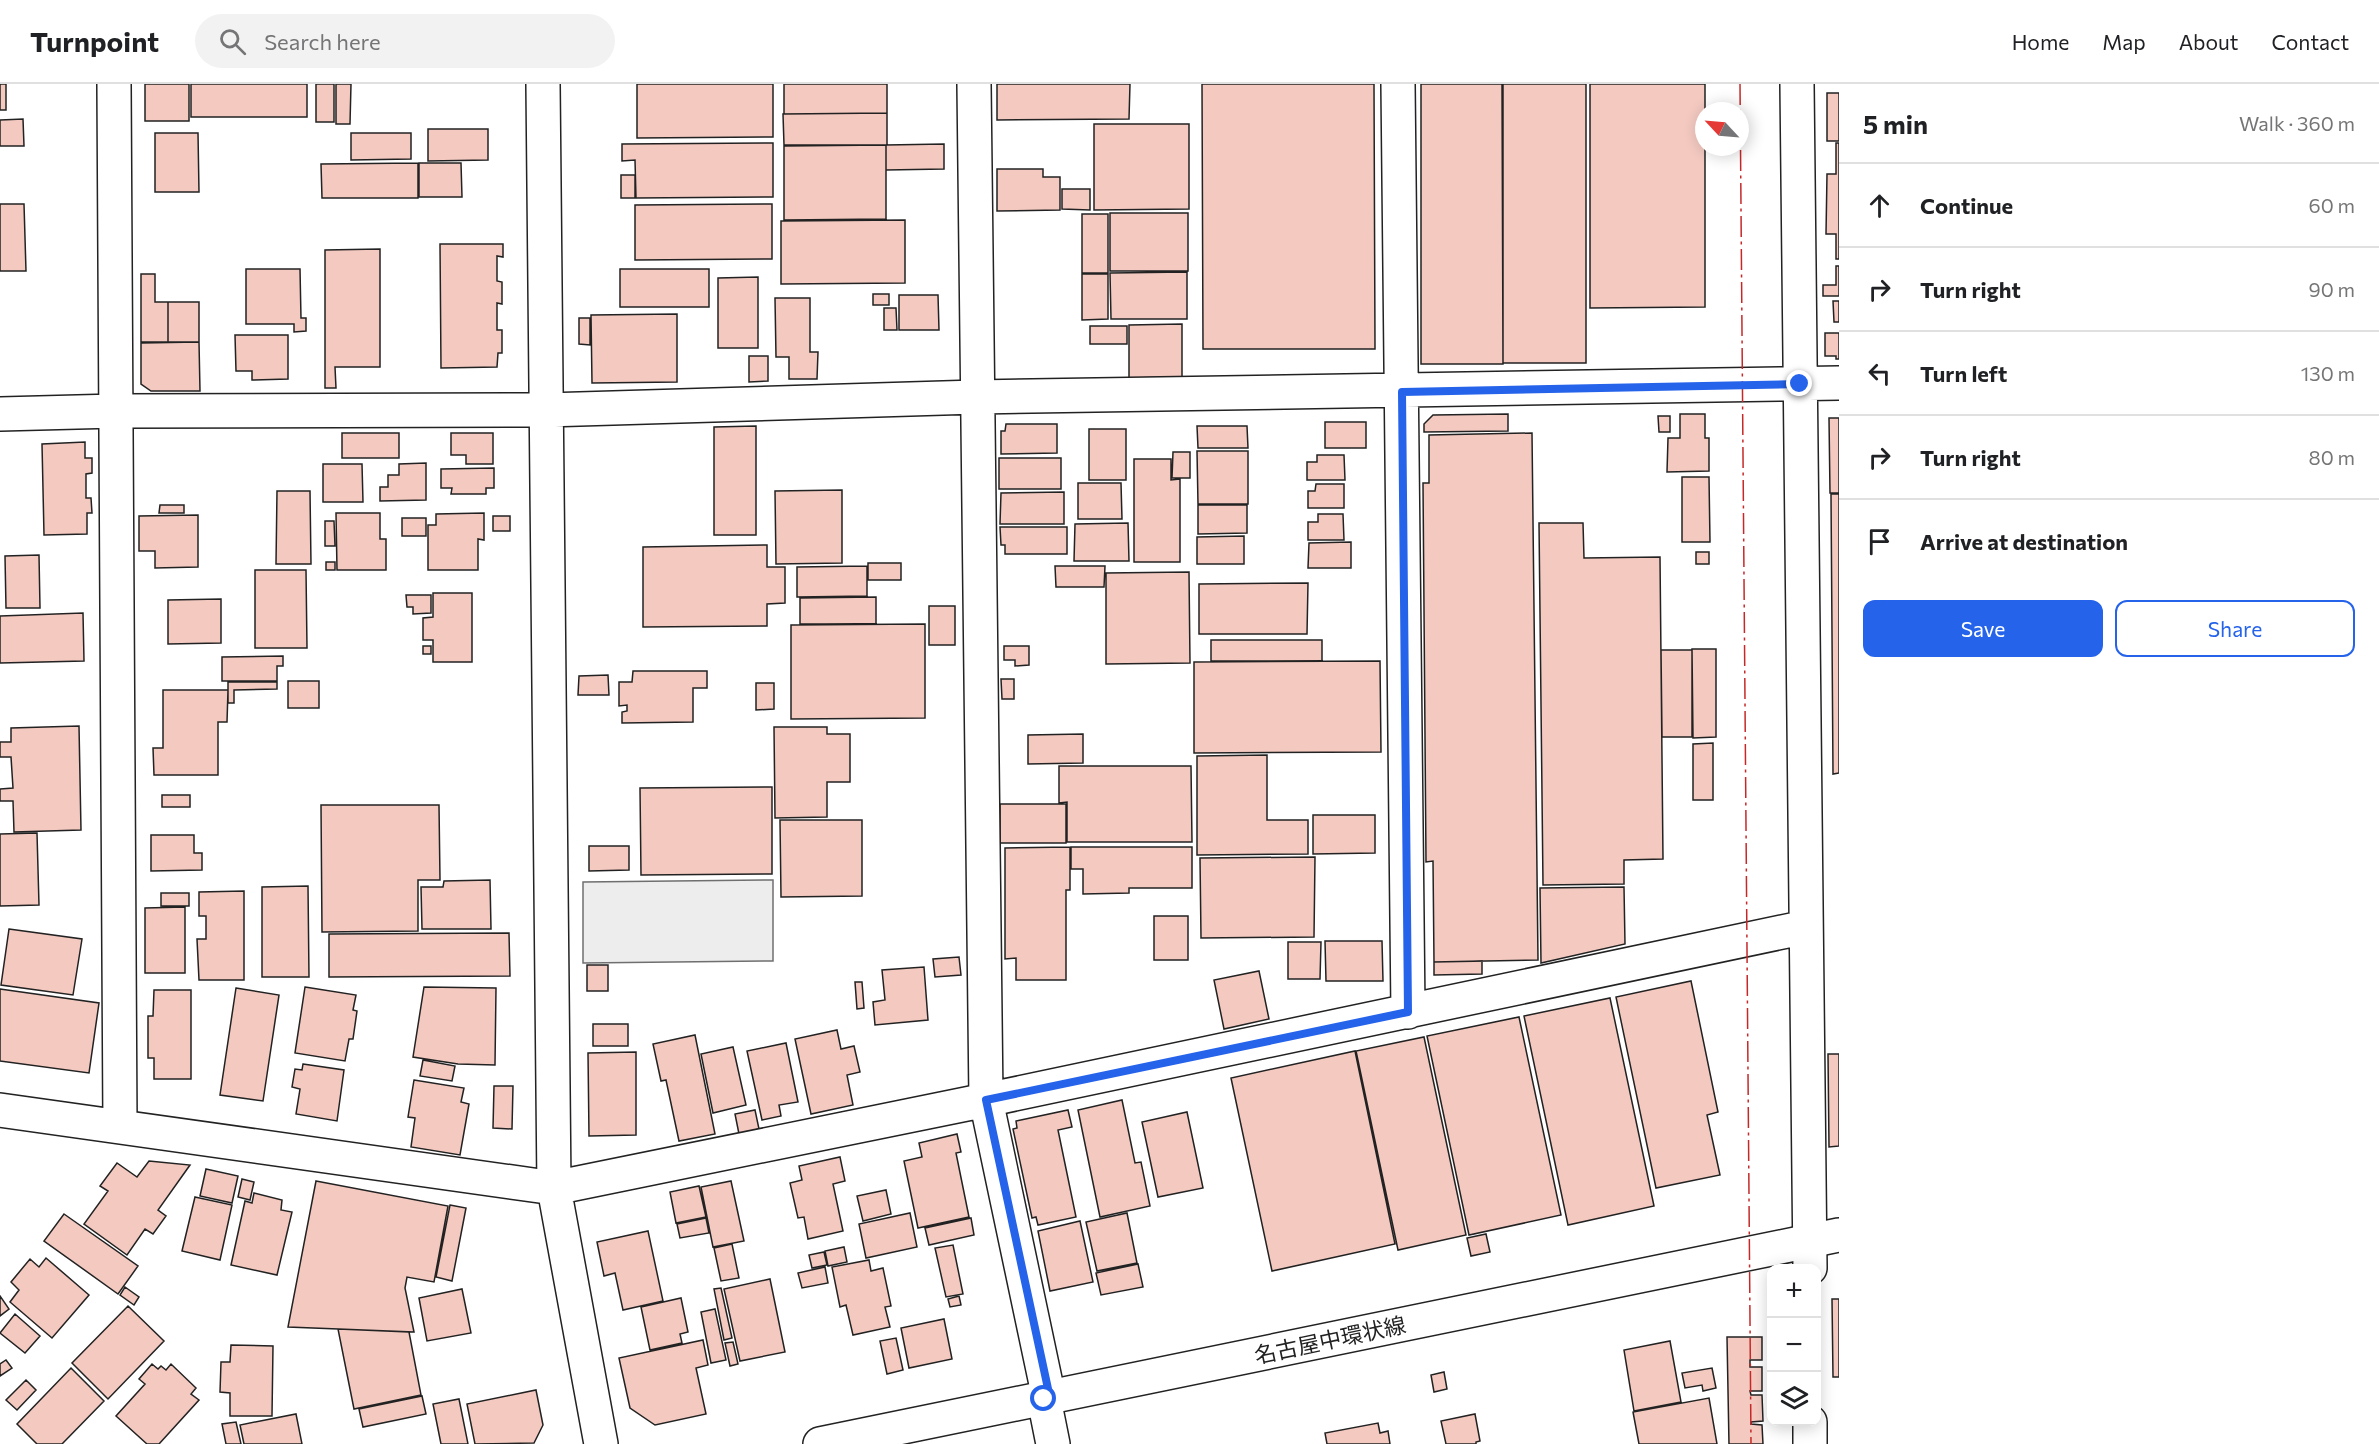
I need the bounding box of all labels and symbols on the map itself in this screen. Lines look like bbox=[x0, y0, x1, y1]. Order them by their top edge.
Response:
north arrow bbox=[1695, 102, 1749, 156]
route end bbox=[1786, 370, 1812, 396]
street label: 名古屋中環状線 bbox=[1252, 1310, 1408, 1369]
route start bbox=[1030, 1385, 1056, 1411]

